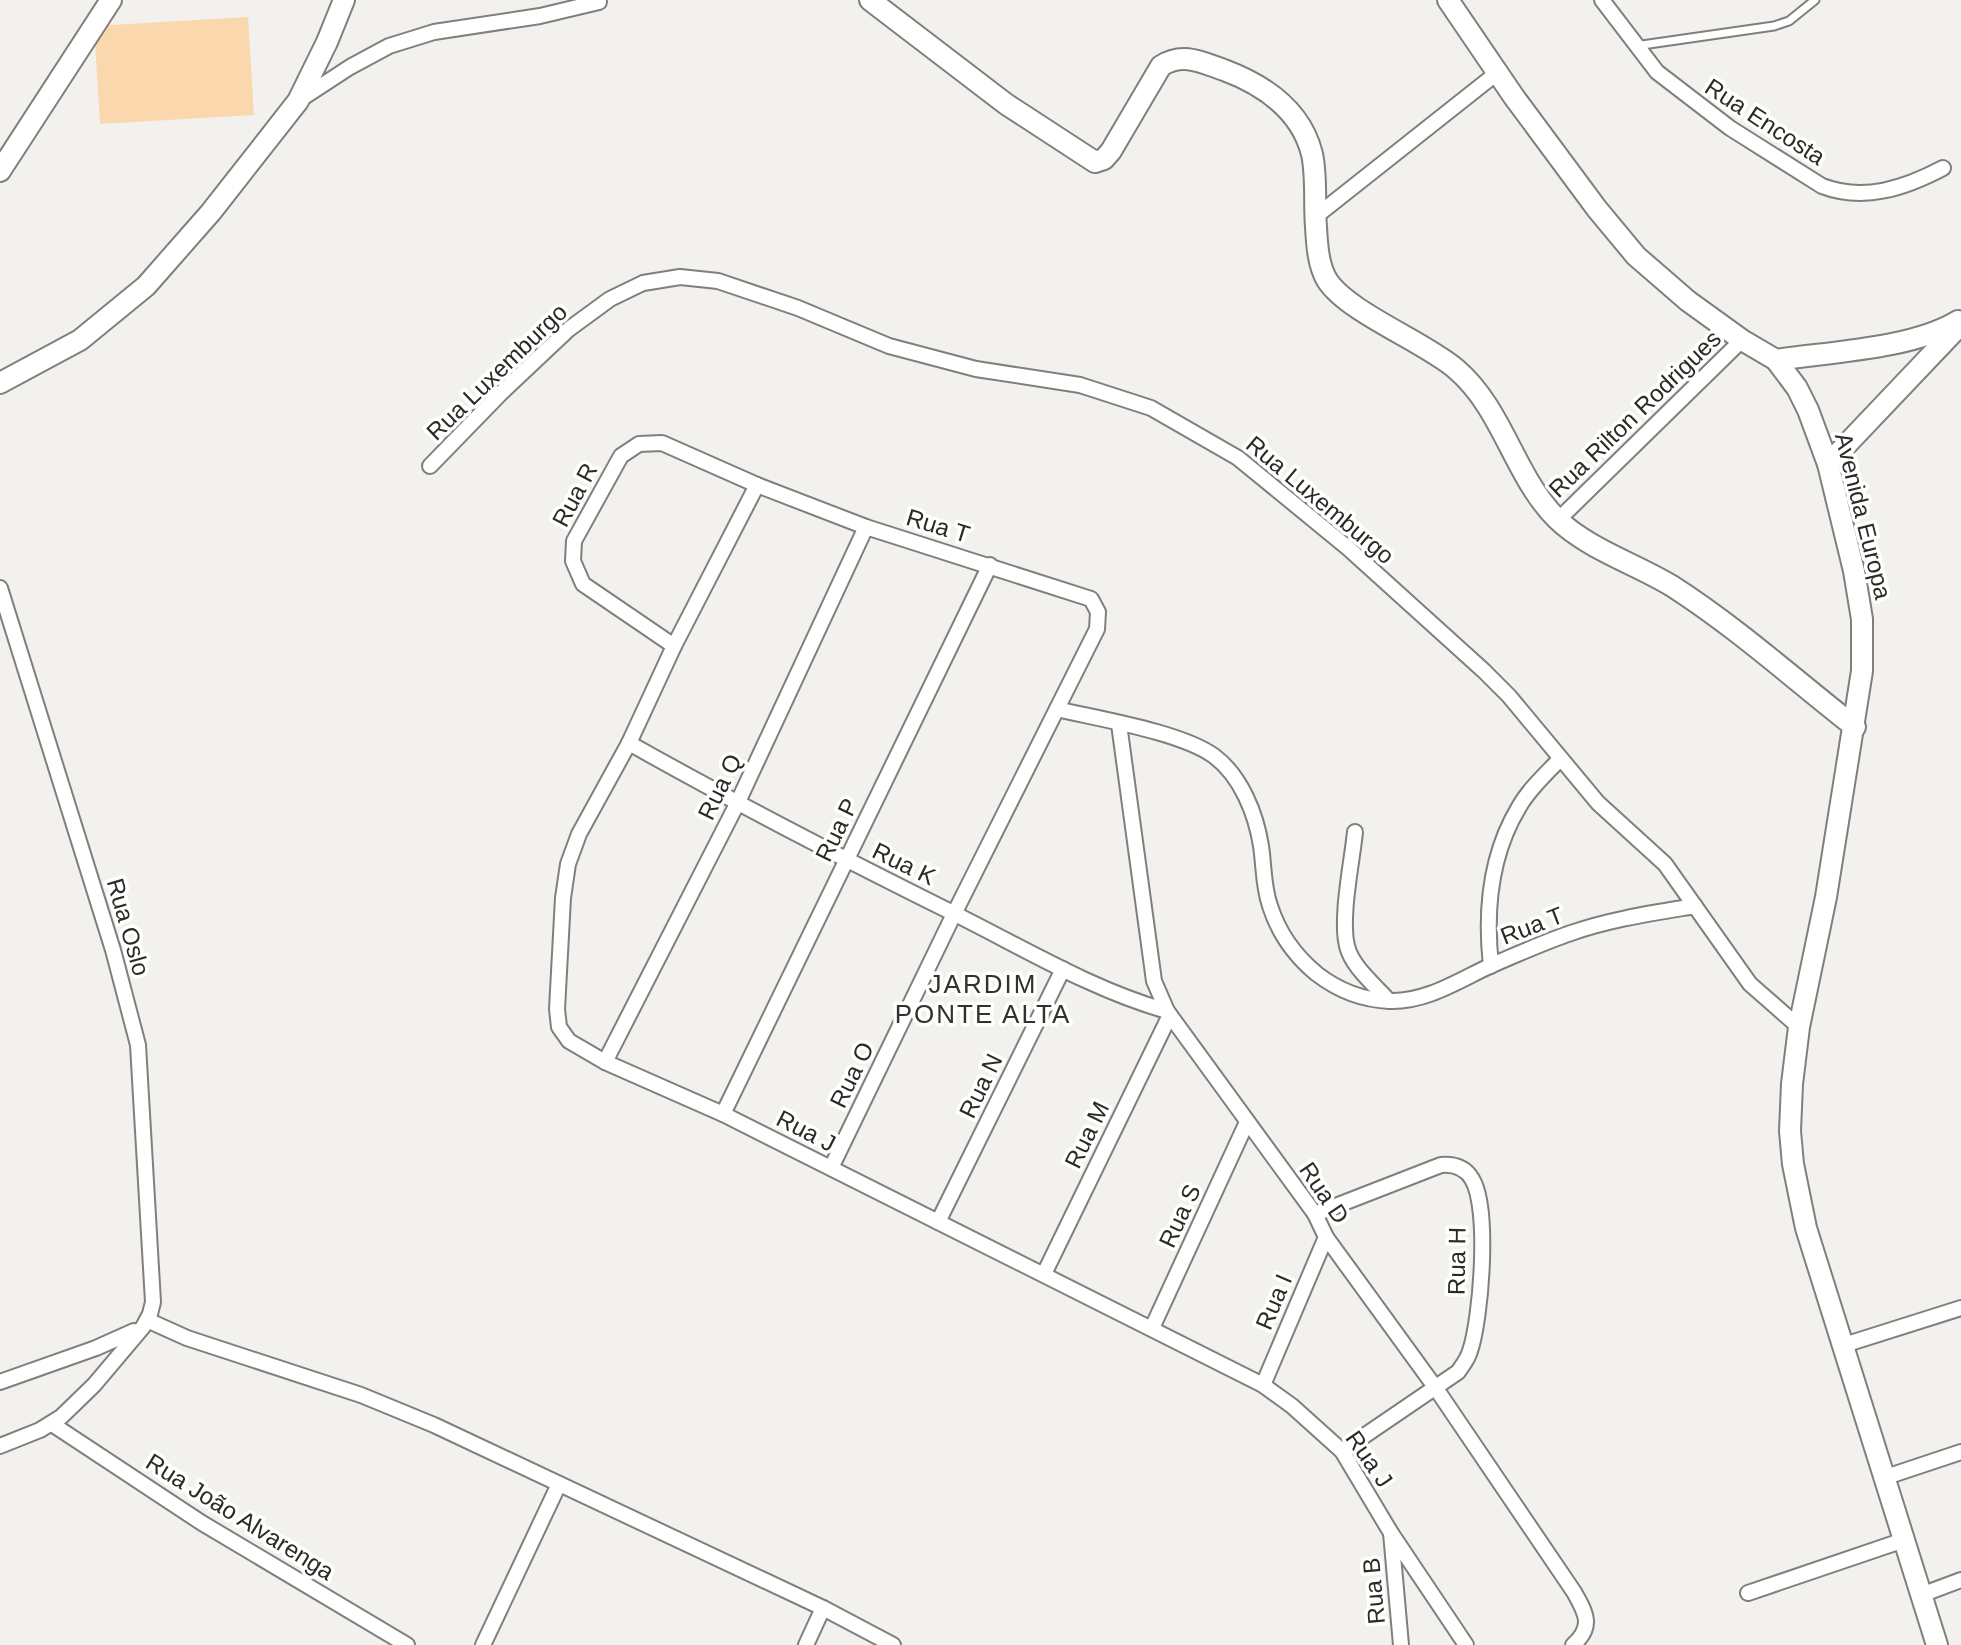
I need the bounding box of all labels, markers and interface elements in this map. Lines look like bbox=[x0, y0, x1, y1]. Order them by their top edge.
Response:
street label: Rua Encosta bbox=[1700, 73, 1831, 171]
street label: Rua Luxemburgo bbox=[421, 298, 572, 445]
street label: Rua Rilton Rodrigues bbox=[1543, 325, 1726, 503]
street label: Rua Luxemburgo bbox=[1241, 430, 1400, 569]
street label: Avenida Europa bbox=[1830, 430, 1897, 602]
street label: Rua R bbox=[547, 458, 602, 531]
street label: Rua T bbox=[903, 503, 973, 548]
street label: Rua Q bbox=[692, 750, 747, 824]
street label: Rua P bbox=[810, 794, 863, 866]
street label: Rua K bbox=[868, 837, 940, 890]
street label: Rua Oslo bbox=[102, 875, 155, 979]
street label: Rua T bbox=[1497, 901, 1567, 950]
district label: JARDIM PONTE ALTA bbox=[895, 969, 1071, 1029]
street label: Rua O bbox=[824, 1038, 879, 1112]
street label: Rua N bbox=[954, 1049, 1008, 1122]
street label: Rua M bbox=[1059, 1097, 1114, 1172]
street label: Rua J bbox=[772, 1104, 840, 1157]
street label: Rua D bbox=[1294, 1157, 1355, 1228]
street label: Rua S bbox=[1153, 1180, 1206, 1252]
street label: Rua H bbox=[1442, 1227, 1471, 1295]
street label: Rua I bbox=[1250, 1270, 1297, 1333]
street label: Rua J bbox=[1340, 1425, 1398, 1492]
street label: Rua João Alvarenga bbox=[141, 1448, 340, 1586]
street label: Rua B bbox=[1357, 1557, 1390, 1625]

